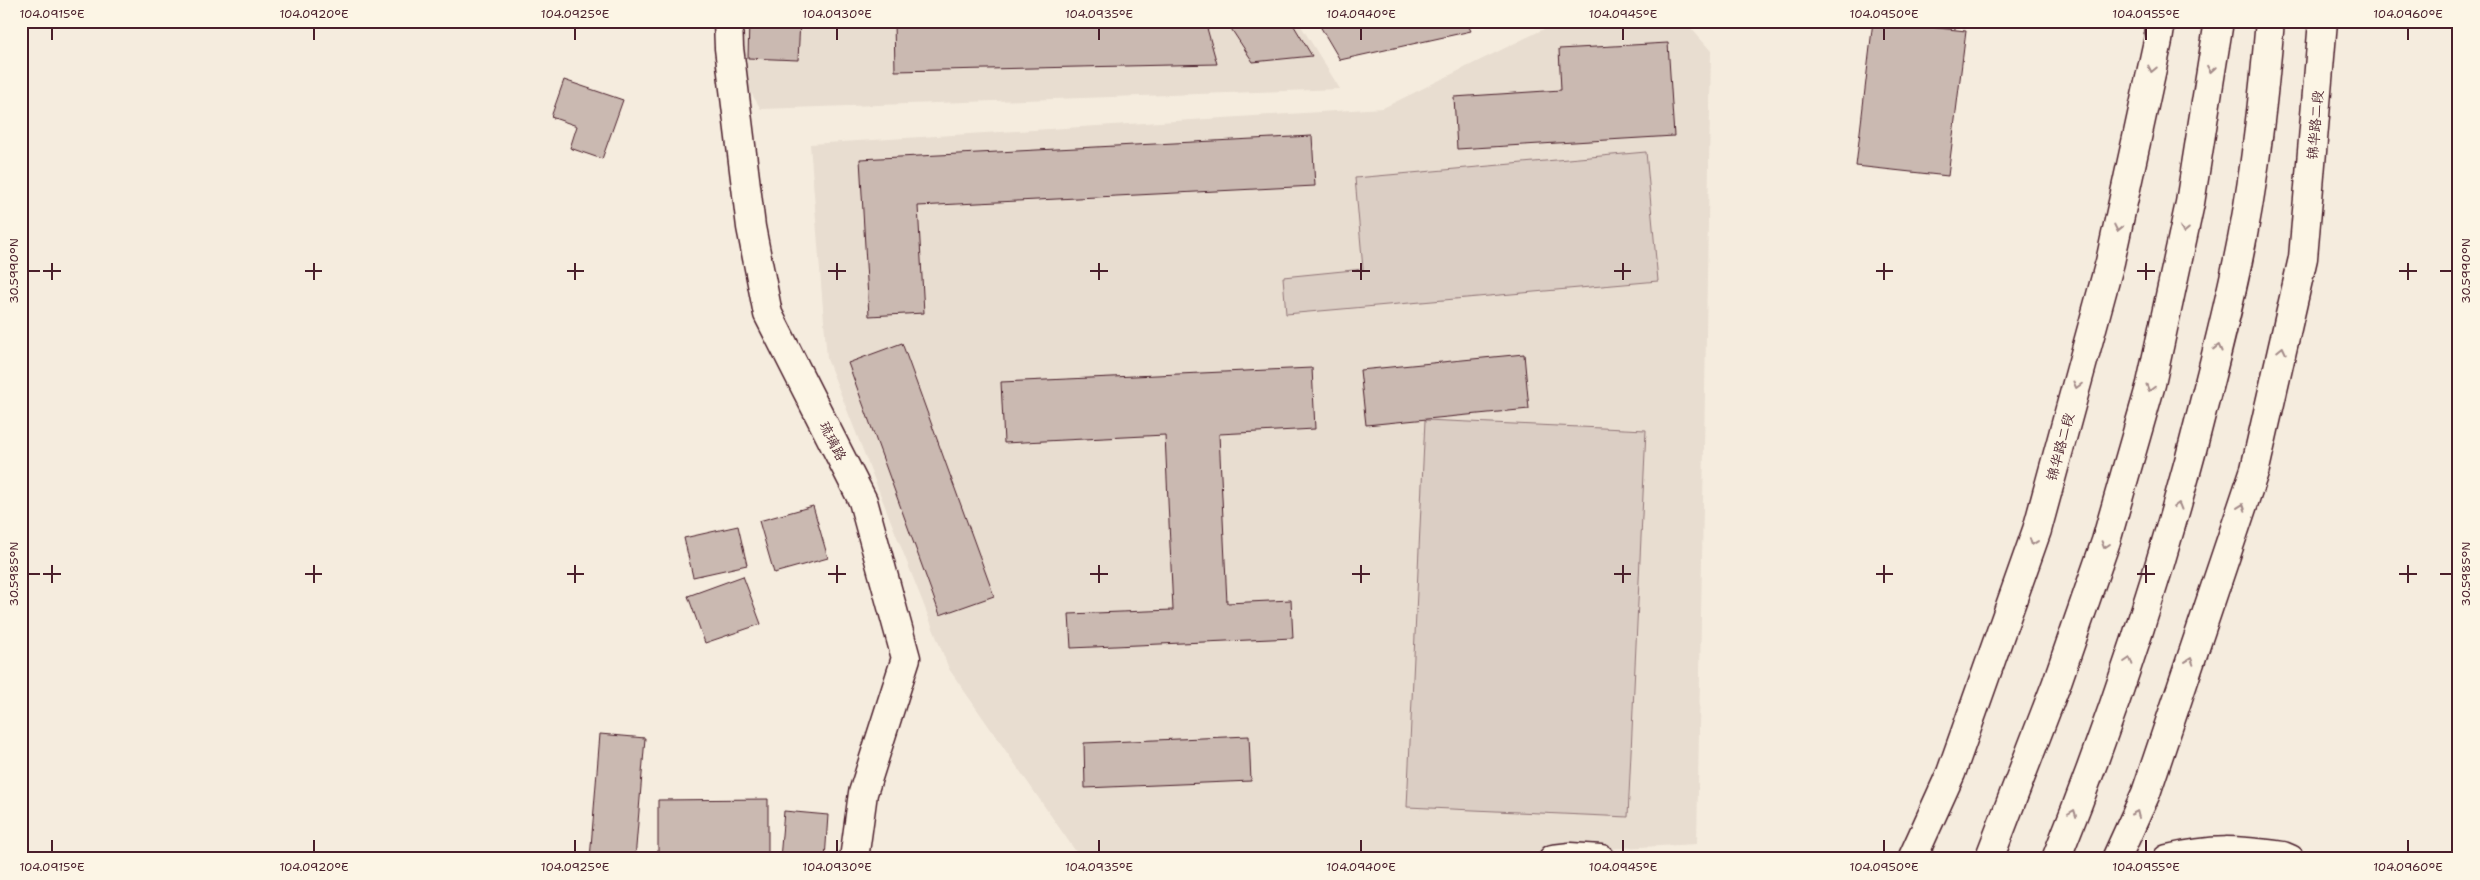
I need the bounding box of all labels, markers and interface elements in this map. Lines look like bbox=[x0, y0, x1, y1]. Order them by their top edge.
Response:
text: 104.0915°E bbox=[19, 6, 85, 22]
text: 104.0920°E bbox=[279, 6, 349, 22]
text: 104.0925°E bbox=[541, 6, 609, 22]
text: 104.0930°E bbox=[802, 6, 872, 22]
text: 104.0935°E bbox=[1065, 6, 1133, 22]
text: 104.0940°E bbox=[1326, 6, 1396, 22]
text: 104.0945°E bbox=[1589, 6, 1657, 22]
text: 104.0950°E bbox=[1850, 6, 1918, 22]
text: 104.0955°E bbox=[2112, 6, 2180, 22]
text: 104.0960°E bbox=[2373, 6, 2443, 22]
one-way arrow bbox=[2147, 65, 2158, 74]
one-way arrow bbox=[2207, 65, 2217, 74]
street label: 锦华路二段 bbox=[2303, 89, 2327, 161]
one-way arrow bbox=[2113, 224, 2123, 232]
one-way arrow bbox=[2180, 225, 2190, 234]
text: 30.5990°N bbox=[6, 238, 22, 304]
text: 30.5990°N bbox=[2458, 238, 2474, 304]
one-way arrow bbox=[2212, 344, 2223, 353]
one-way arrow bbox=[2276, 345, 2287, 354]
one-way arrow bbox=[2072, 381, 2082, 389]
one-way arrow bbox=[2145, 384, 2155, 392]
street label: 锦华路二段 bbox=[2042, 411, 2078, 483]
street label: 琉璃路 bbox=[815, 418, 851, 464]
one-way arrow bbox=[2172, 502, 2182, 510]
one-way arrow bbox=[2236, 503, 2246, 512]
one-way arrow bbox=[2029, 537, 2039, 545]
one-way arrow bbox=[2100, 540, 2110, 548]
text: 30.5985°N bbox=[6, 542, 22, 606]
text: 30.5985°N bbox=[2458, 542, 2474, 606]
one-way arrow bbox=[2124, 657, 2134, 666]
one-way arrow bbox=[2185, 658, 2195, 666]
one-way arrow bbox=[2068, 810, 2078, 818]
one-way arrow bbox=[2130, 810, 2141, 819]
text: 104.0915°E bbox=[19, 859, 85, 875]
text: 104.0920°E bbox=[279, 859, 349, 875]
text: 104.0925°E bbox=[541, 859, 609, 875]
text: 104.0930°E bbox=[802, 859, 872, 875]
text: 104.0935°E bbox=[1065, 859, 1133, 875]
text: 104.0940°E bbox=[1326, 859, 1396, 875]
text: 104.0945°E bbox=[1589, 859, 1657, 875]
text: 104.0950°E bbox=[1850, 859, 1918, 875]
text: 104.0955°E bbox=[2112, 859, 2180, 875]
text: 104.0960°E bbox=[2373, 859, 2443, 875]

